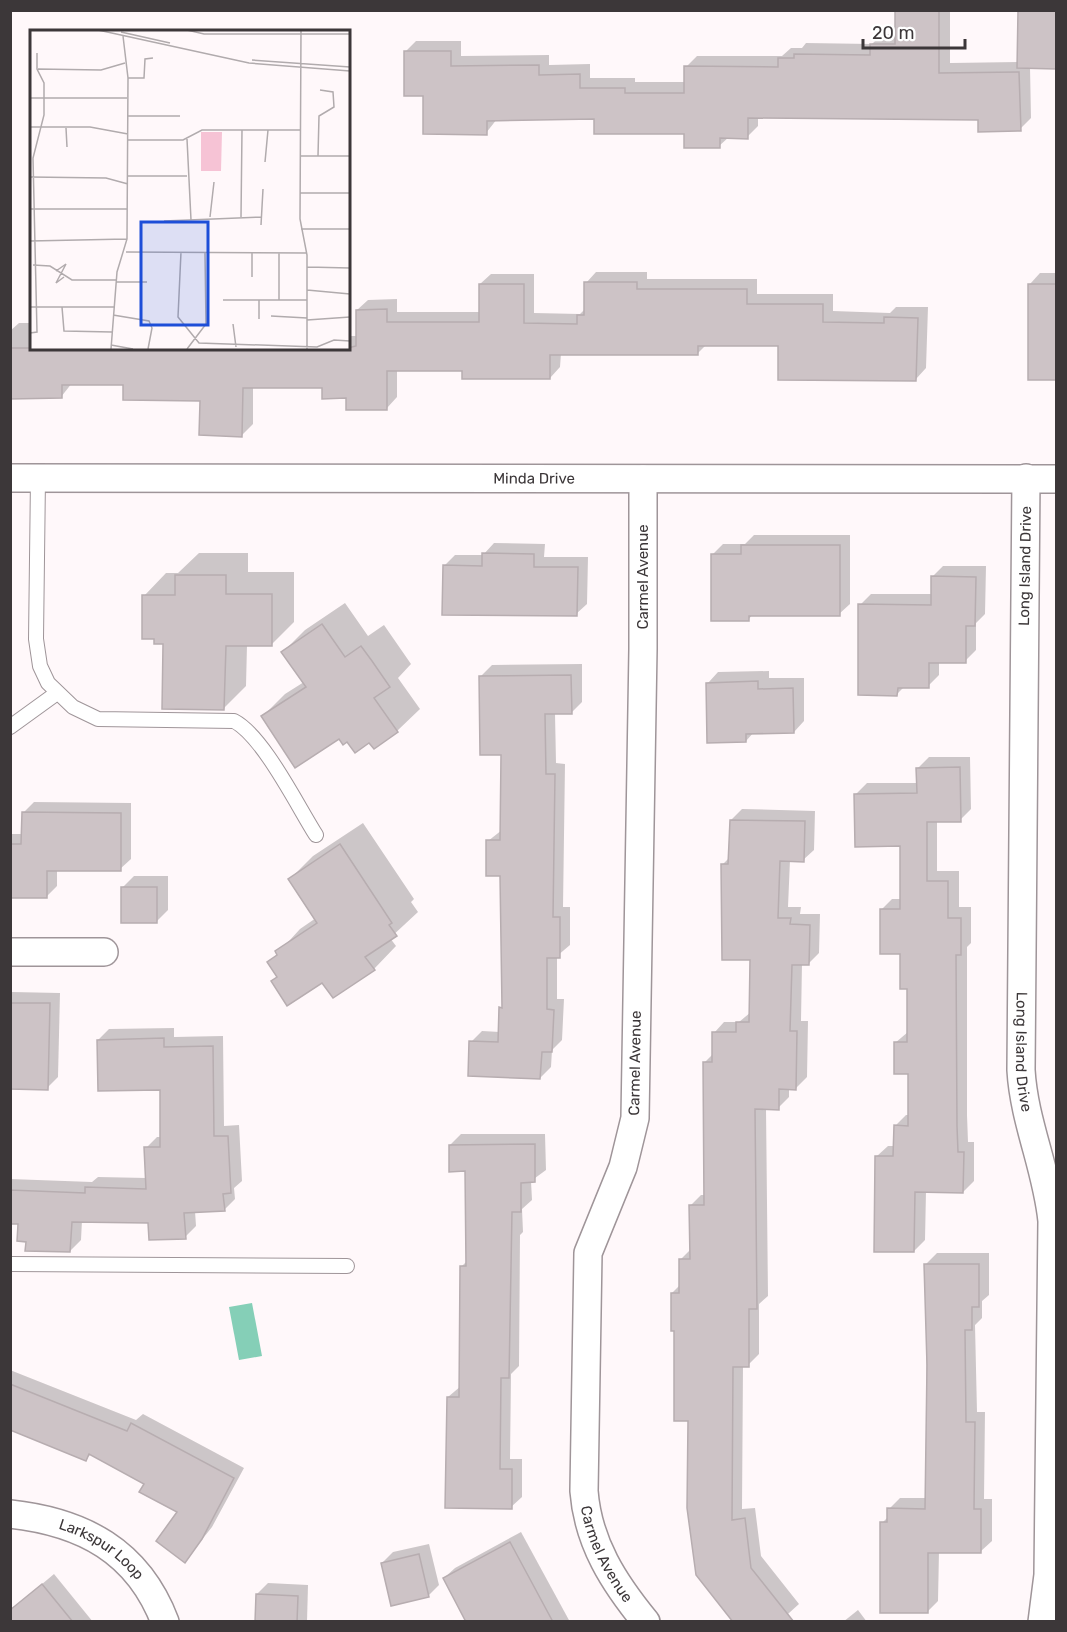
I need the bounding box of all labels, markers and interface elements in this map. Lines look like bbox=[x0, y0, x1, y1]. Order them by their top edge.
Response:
scale bar bbox=[863, 12, 965, 50]
text: 20 m bbox=[872, 22, 914, 44]
inset map bbox=[30, 30, 350, 350]
street label: Minda Drive bbox=[493, 469, 575, 488]
street label: Long Island Drive bbox=[1015, 506, 1035, 626]
street label: Carmel Avenue bbox=[634, 524, 652, 630]
street label: Long Island Drive bbox=[1012, 992, 1036, 1113]
street label: Carmel Avenue bbox=[625, 1010, 645, 1116]
street label: Carmel Avenue bbox=[577, 1504, 637, 1606]
street label: Larkspur Loop bbox=[57, 1515, 148, 1583]

